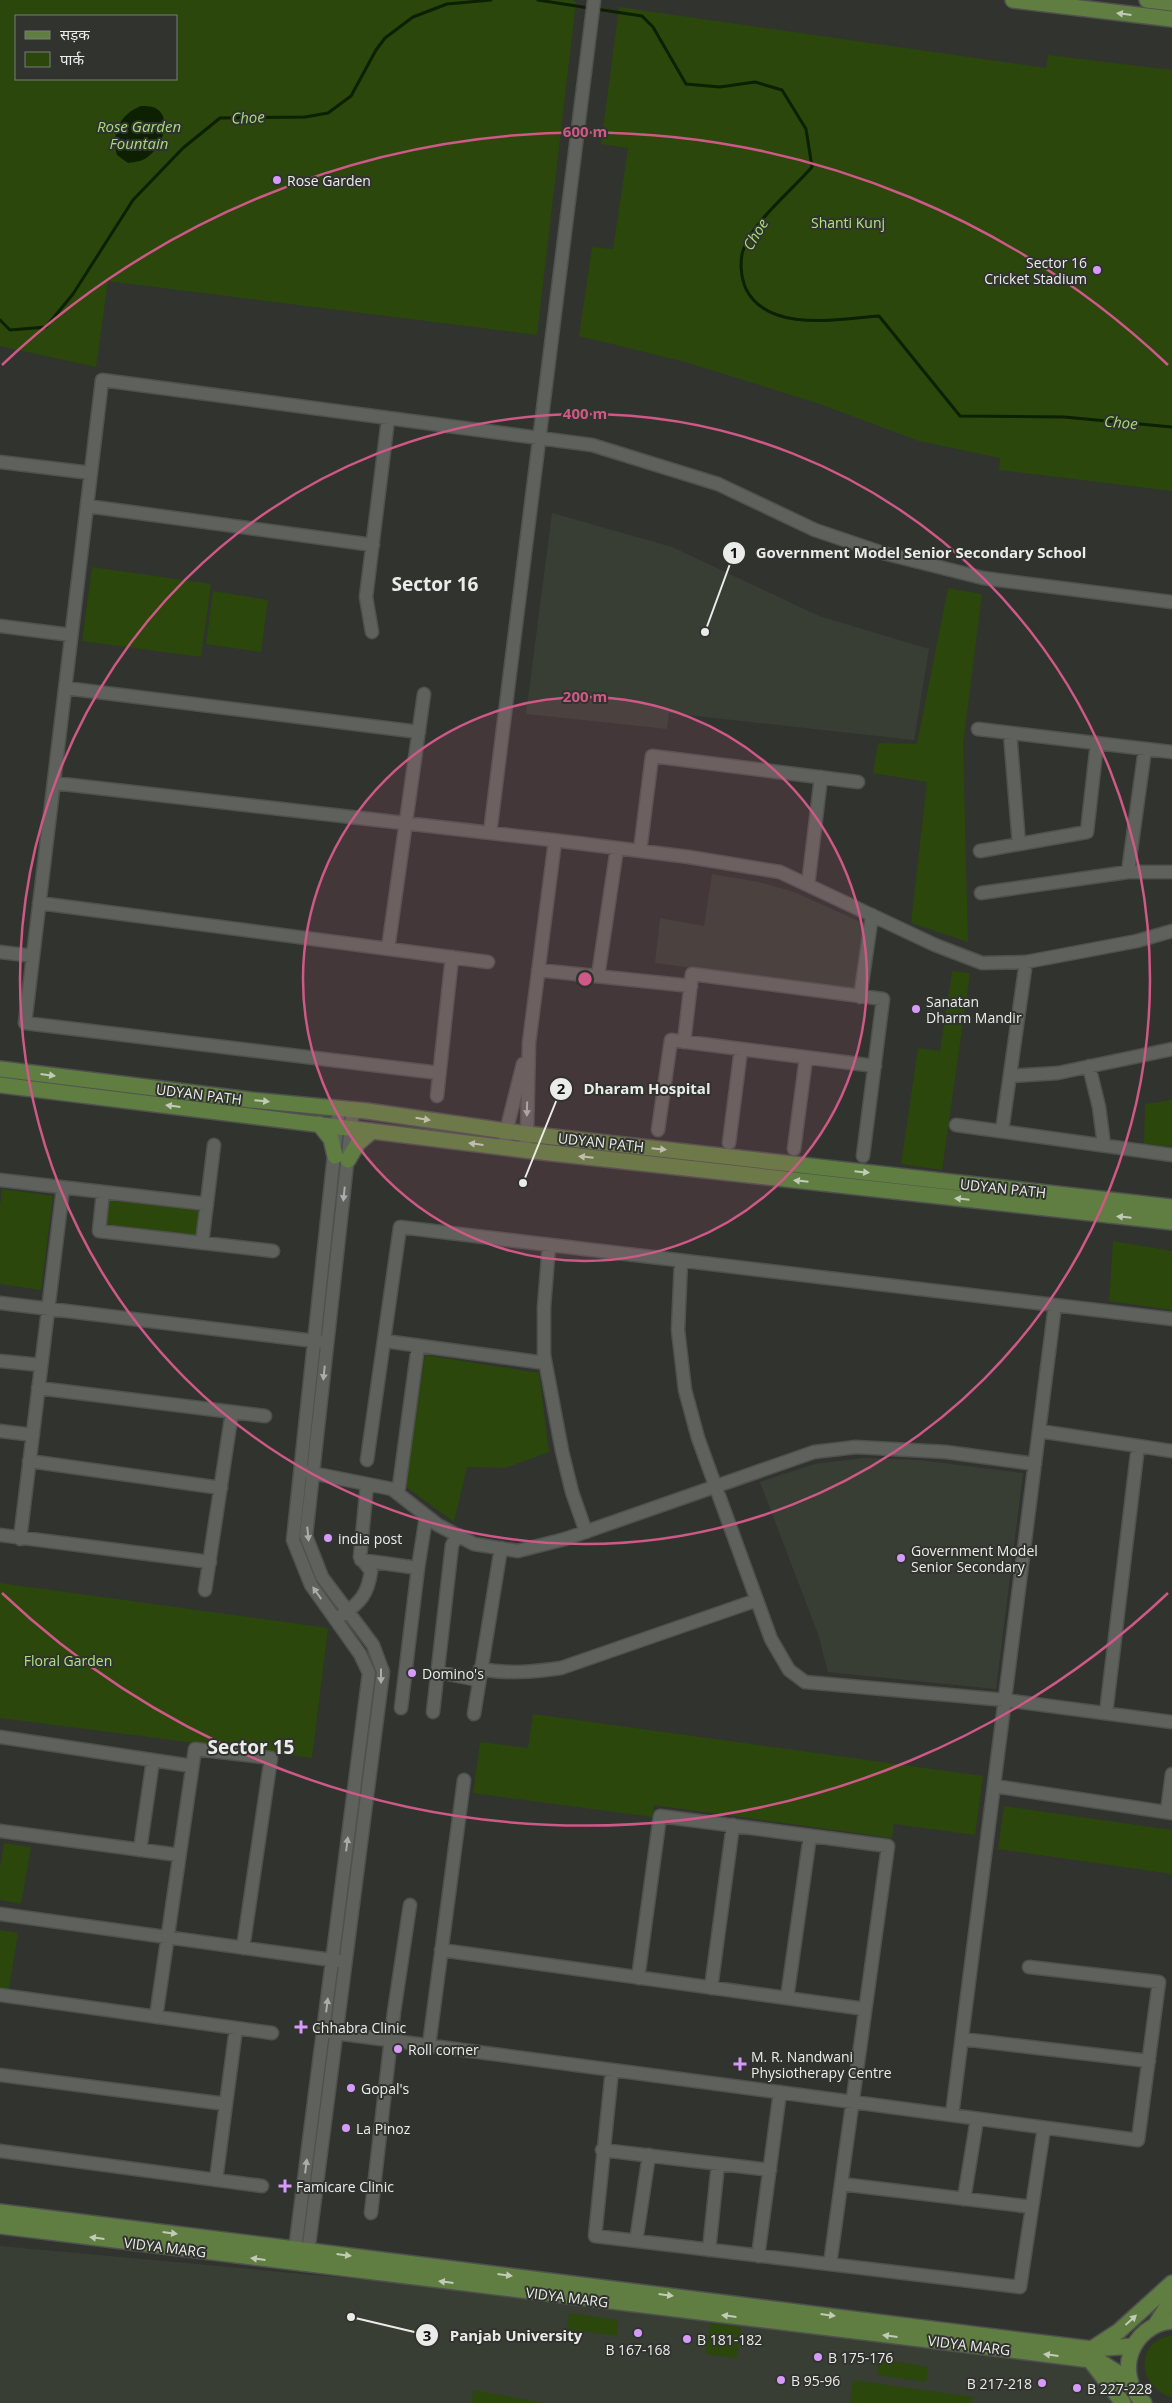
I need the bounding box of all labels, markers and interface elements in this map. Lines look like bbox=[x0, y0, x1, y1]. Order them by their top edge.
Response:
one-way arrow bbox=[1115, 9, 1131, 17]
legend bbox=[15, 15, 178, 80]
text: सड़क bbox=[60, 24, 90, 44]
text: पार्क bbox=[60, 49, 84, 69]
water label: Choe bbox=[231, 106, 266, 128]
water label: Rose Garden Fountain bbox=[97, 116, 181, 153]
text: 600 m bbox=[563, 121, 607, 141]
place label: Rose Garden bbox=[287, 171, 371, 190]
marker: Rose Garden bbox=[271, 174, 283, 186]
park label: Shanti Kunj bbox=[811, 213, 885, 232]
water label: Choe bbox=[738, 214, 772, 253]
place label: Sector 16 Cricket Stadium bbox=[984, 253, 1087, 288]
marker: Sector 16 Cricket Stadium bbox=[1091, 264, 1103, 276]
text: 400 m bbox=[563, 403, 607, 423]
water label: Choe bbox=[1103, 411, 1139, 433]
callout: Government Model Senior Secondary School bbox=[721, 538, 1097, 568]
text: 1 bbox=[730, 542, 738, 562]
text: Government Model Senior Secondary School bbox=[756, 542, 1086, 562]
district label: Sector 16 bbox=[392, 571, 479, 597]
text: 200 m bbox=[563, 686, 607, 706]
centre of rings bbox=[576, 970, 594, 988]
place label: Sanatan Dharm Mandir bbox=[926, 992, 1022, 1027]
marker: Sanatan Dharm Mandir bbox=[910, 1003, 922, 1015]
one-way arrow bbox=[41, 1071, 57, 1079]
callout: Dharam Hospital bbox=[549, 1074, 721, 1104]
text: 2 bbox=[557, 1078, 566, 1098]
text: Dharam Hospital bbox=[584, 1078, 710, 1098]
street label: UDYAN PATH bbox=[155, 1079, 243, 1109]
one-way arrow bbox=[254, 1098, 270, 1106]
one-way arrow bbox=[523, 1101, 531, 1117]
one-way arrow bbox=[164, 1102, 180, 1110]
one-way arrow bbox=[416, 1115, 432, 1123]
street label: UDYAN PATH bbox=[557, 1128, 645, 1156]
one-way arrow bbox=[467, 1140, 483, 1148]
one-way arrow bbox=[652, 1145, 668, 1153]
one-way arrow bbox=[578, 1153, 594, 1161]
one-way arrow bbox=[854, 1168, 870, 1176]
street label: UDYAN PATH bbox=[959, 1174, 1047, 1202]
one-way arrow bbox=[792, 1177, 808, 1185]
one-way arrow bbox=[340, 1186, 348, 1202]
one-way arrow bbox=[954, 1195, 970, 1203]
one-way arrow bbox=[1115, 1213, 1131, 1221]
one-way arrow bbox=[320, 1365, 328, 1381]
one-way arrow bbox=[305, 1527, 313, 1543]
place label: india post bbox=[338, 1529, 402, 1548]
marker: india post bbox=[322, 1532, 334, 1544]
place label: Government Model Senior Secondary bbox=[911, 1541, 1038, 1576]
marker: Government Model Senior Secondary bbox=[895, 1552, 907, 1564]
one-way arrow bbox=[312, 1586, 322, 1600]
park label: Floral Garden bbox=[24, 1651, 112, 1670]
place label: Domino's bbox=[422, 1664, 484, 1683]
marker: Domino's bbox=[406, 1667, 418, 1679]
one-way arrow bbox=[377, 1668, 385, 1684]
district label: Sector 15 bbox=[208, 1734, 294, 1760]
one-way arrow bbox=[344, 1835, 352, 1851]
one-way arrow bbox=[323, 1996, 331, 2012]
place label: Chhabra Clinic bbox=[312, 2018, 406, 2037]
marker: Chhabra Clinic bbox=[294, 2020, 308, 2034]
place label: Roll corner bbox=[408, 2040, 479, 2059]
marker: Roll corner bbox=[392, 2043, 404, 2055]
place label: M. R. Nandwani Physiotherapy Centre bbox=[751, 2047, 892, 2082]
marker: M. R. Nandwani Physiotherapy Centre bbox=[733, 2057, 747, 2071]
place label: Gopal's bbox=[361, 2079, 410, 2098]
marker: Gopal's bbox=[345, 2082, 357, 2094]
place label: La Pinoz bbox=[356, 2119, 411, 2138]
marker: La Pinoz bbox=[340, 2122, 352, 2134]
one-way arrow bbox=[302, 2158, 310, 2174]
place label: Famicare Clinic bbox=[296, 2177, 394, 2196]
marker: Famicare Clinic bbox=[278, 2179, 292, 2193]
one-way arrow bbox=[162, 2229, 178, 2237]
street label: VIDYA MARG bbox=[123, 2233, 207, 2261]
one-way arrow bbox=[88, 2234, 104, 2242]
one-way arrow bbox=[336, 2251, 352, 2259]
one-way arrow bbox=[250, 2255, 266, 2263]
one-way arrow bbox=[497, 2271, 513, 2279]
one-way arrow bbox=[437, 2278, 453, 2286]
street label: VIDYA MARG bbox=[525, 2283, 609, 2311]
one-way arrow bbox=[659, 2291, 675, 2299]
one-way arrow bbox=[820, 2311, 836, 2319]
one-way arrow bbox=[720, 2312, 736, 2320]
one-way arrow bbox=[1125, 2314, 1137, 2326]
callout: Panjab University bbox=[415, 2320, 592, 2350]
text: 3 bbox=[423, 2325, 431, 2345]
text: Panjab University bbox=[450, 2325, 583, 2345]
marker: B 167-168 bbox=[632, 2327, 644, 2339]
place label: B 181-182 bbox=[697, 2330, 762, 2349]
street label: VIDYA MARG bbox=[927, 2331, 1011, 2359]
one-way arrow bbox=[882, 2332, 898, 2340]
marker: B 181-182 bbox=[681, 2333, 693, 2345]
place label: B 167-168 bbox=[605, 2340, 671, 2359]
place label: B 175-176 bbox=[828, 2348, 893, 2367]
marker: B 175-176 bbox=[812, 2351, 824, 2363]
one-way arrow bbox=[1043, 2351, 1059, 2359]
place label: B 95-96 bbox=[791, 2371, 840, 2390]
marker: B 95-96 bbox=[775, 2374, 787, 2386]
place label: B 217-218 bbox=[967, 2374, 1032, 2393]
marker: B 217-218 bbox=[1036, 2377, 1048, 2389]
place label: B 227-228 bbox=[1087, 2379, 1152, 2398]
marker: B 227-228 bbox=[1071, 2382, 1083, 2394]

